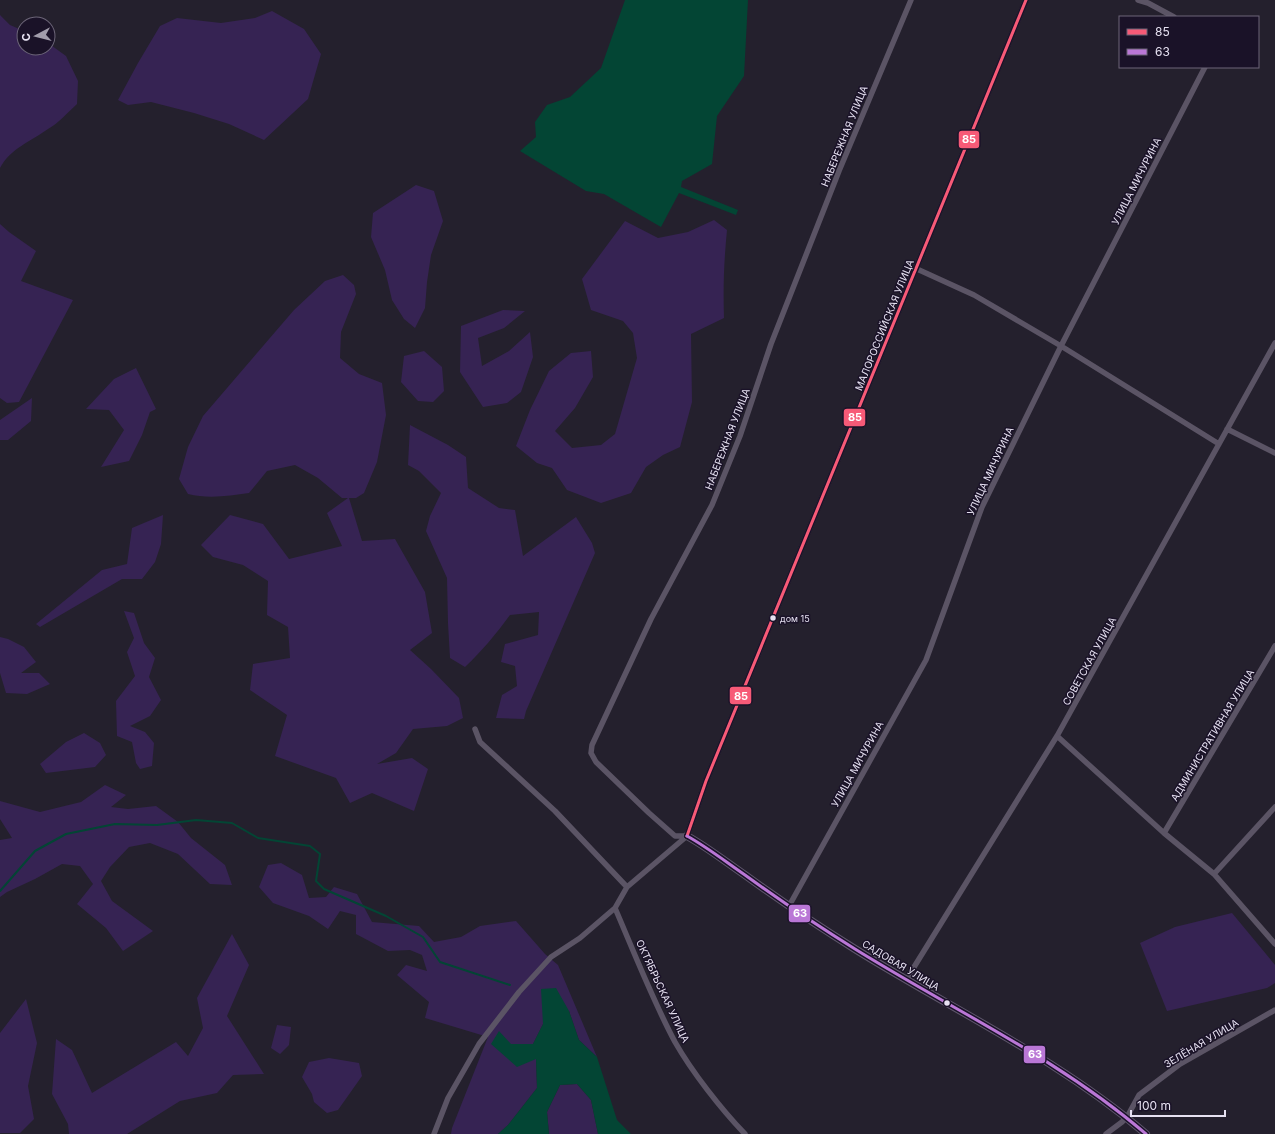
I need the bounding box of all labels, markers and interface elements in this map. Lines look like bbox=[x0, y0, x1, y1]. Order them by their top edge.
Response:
north arrow bbox=[16, 16, 56, 56]
legend bbox=[1119, 16, 1259, 68]
text: 85 bbox=[1155, 24, 1170, 39]
text: С bbox=[19, 32, 34, 42]
text: 63 bbox=[1155, 44, 1170, 59]
street label: НАБЕРЕЖНАЯ УЛИЦА bbox=[818, 84, 870, 188]
line badge: 85 bbox=[958, 130, 980, 149]
text: 85 bbox=[962, 132, 976, 146]
street label: УЛИЦА МИЧУРИНА bbox=[1109, 135, 1163, 227]
street label: МАЛОРОССИЙСКАЯ УЛИЦА bbox=[851, 257, 916, 392]
street label: НАБЕРЕЖНАЯ УЛИЦА bbox=[702, 386, 752, 491]
line badge: 85 bbox=[843, 408, 866, 427]
text: 85 bbox=[848, 410, 862, 424]
street label: УЛИЦА МИЧУРИНА bbox=[964, 425, 1016, 517]
marker: дом 15 bbox=[768, 613, 778, 623]
place label: дом 15 bbox=[780, 613, 810, 624]
street label: СОВЕТСКАЯ УЛИЦА bbox=[1060, 615, 1118, 707]
street label: АДМИНИСТРАТИВНАЯ УЛИЦА bbox=[1168, 667, 1256, 803]
line badge: 85 bbox=[729, 686, 752, 705]
text: 85 bbox=[734, 689, 748, 703]
street label: УЛИЦА МИЧУРИНА bbox=[828, 719, 886, 809]
line badge: 63 bbox=[788, 904, 811, 923]
text: 63 bbox=[793, 906, 807, 920]
street label: САДОВАЯ УЛИЦА bbox=[860, 937, 942, 993]
street label: ОКТЯБРЬСКАЯ УЛИЦА bbox=[634, 938, 692, 1044]
unlabelled marker bbox=[942, 998, 952, 1008]
street label: ЗЕЛЁНАЯ УЛИЦА bbox=[1162, 1016, 1240, 1070]
line badge: 63 bbox=[1023, 1045, 1046, 1064]
text: 63 bbox=[1028, 1047, 1042, 1061]
scale bar bbox=[1131, 1092, 1225, 1118]
text: 100 m bbox=[1137, 1098, 1171, 1113]

